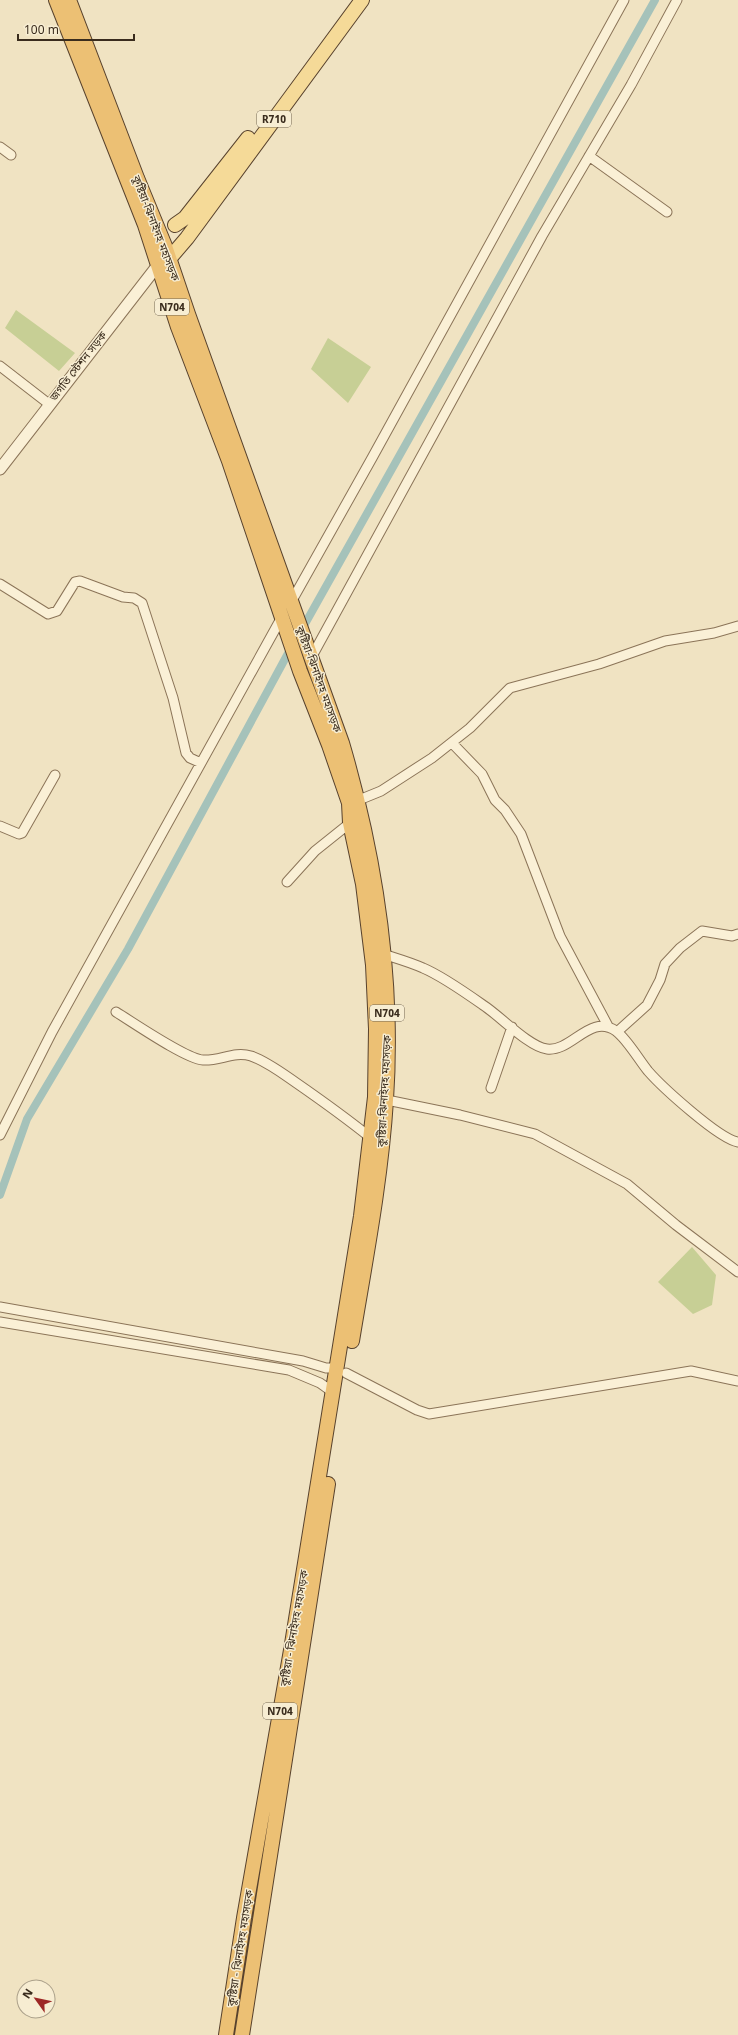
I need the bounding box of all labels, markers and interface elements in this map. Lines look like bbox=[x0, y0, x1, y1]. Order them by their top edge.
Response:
scale bar bbox=[18, 16, 134, 42]
text: 100 m bbox=[24, 23, 59, 39]
road number: R710 bbox=[257, 111, 291, 127]
street label: কুষ্টিয়া-ঝিনাইদহ মহাসড়ক bbox=[128, 173, 182, 283]
road number: N704 bbox=[155, 299, 189, 315]
street label: জগতি স্টেশন সড়ক bbox=[47, 329, 110, 405]
street label: কুষ্টিয়া-ঝিনাইদহ মহাসড়ক bbox=[292, 623, 344, 734]
road number: N704 bbox=[370, 1005, 404, 1021]
street label: কুষ্টিয়া-ঝিনাইদহ মহাসড়ক bbox=[375, 1035, 395, 1148]
street label: কুষ্টিয়া - ঝিনাইদহ মহাসড়ক bbox=[278, 1569, 312, 1688]
road number: N704 bbox=[263, 1703, 297, 1719]
street label: কুষ্টিয়া - ঝিনাইদহ মহাসড়ক bbox=[225, 1889, 257, 2008]
north arrow bbox=[16, 1979, 56, 2019]
text: N bbox=[20, 1986, 37, 2002]

